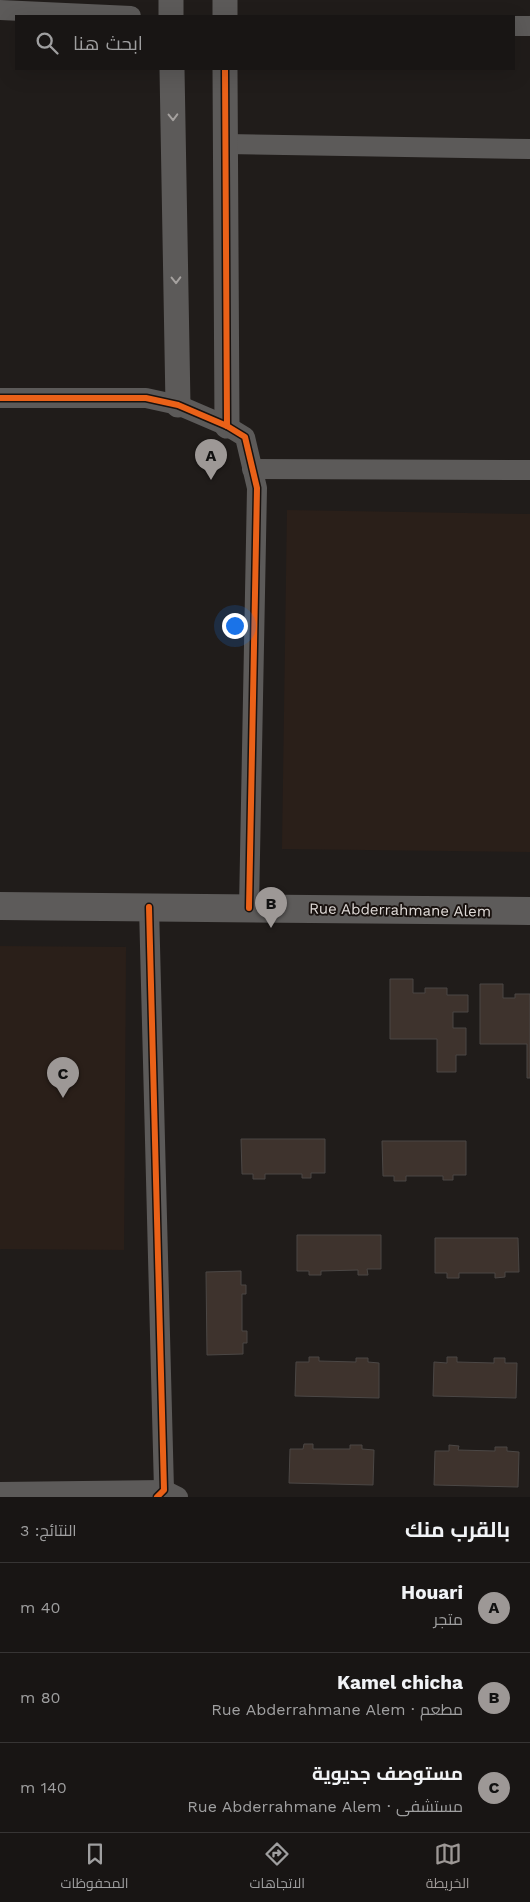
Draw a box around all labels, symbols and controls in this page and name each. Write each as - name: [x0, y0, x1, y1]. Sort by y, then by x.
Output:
- search box: [15, 15, 515, 70]
- icon: search: [33, 29, 61, 57]
- text: ابحث هنا: [73, 32, 143, 55]
- one-way arrow: [168, 114, 178, 122]
- one-way arrow: [171, 276, 181, 284]
- pin: A: [195, 439, 227, 480]
- your location: [222, 613, 248, 639]
- pin: B: [255, 887, 287, 928]
- street label: Rue Abderrahmane Alem: [309, 899, 491, 921]
- pin: C: [47, 1057, 79, 1098]
- text: بالقرب منك: [405, 1517, 510, 1542]
- text: النتائج: 3: [20, 1521, 77, 1540]
- text: Houari: [401, 1581, 463, 1604]
- text: 40 m: [20, 1598, 60, 1617]
- text: A: [489, 1598, 499, 1617]
- text: متجر: [434, 1610, 463, 1629]
- text: Kamel chicha: [337, 1671, 463, 1694]
- text: 80 m: [20, 1688, 61, 1707]
- text: B: [489, 1688, 499, 1707]
- text: مطعم · Rue Abderrahmane Alem: [211, 1700, 463, 1719]
- text: مستوصف جديوية: [312, 1762, 463, 1785]
- text: 140 m: [20, 1778, 67, 1797]
- text: C: [489, 1778, 499, 1797]
- text: مستشفى · Rue Abderrahmane Alem: [187, 1797, 463, 1816]
- tab: المحفوظات: [60, 1840, 129, 1896]
- tab: الاتجاهات: [250, 1840, 305, 1896]
- tab: الخريطة: [426, 1840, 470, 1896]

